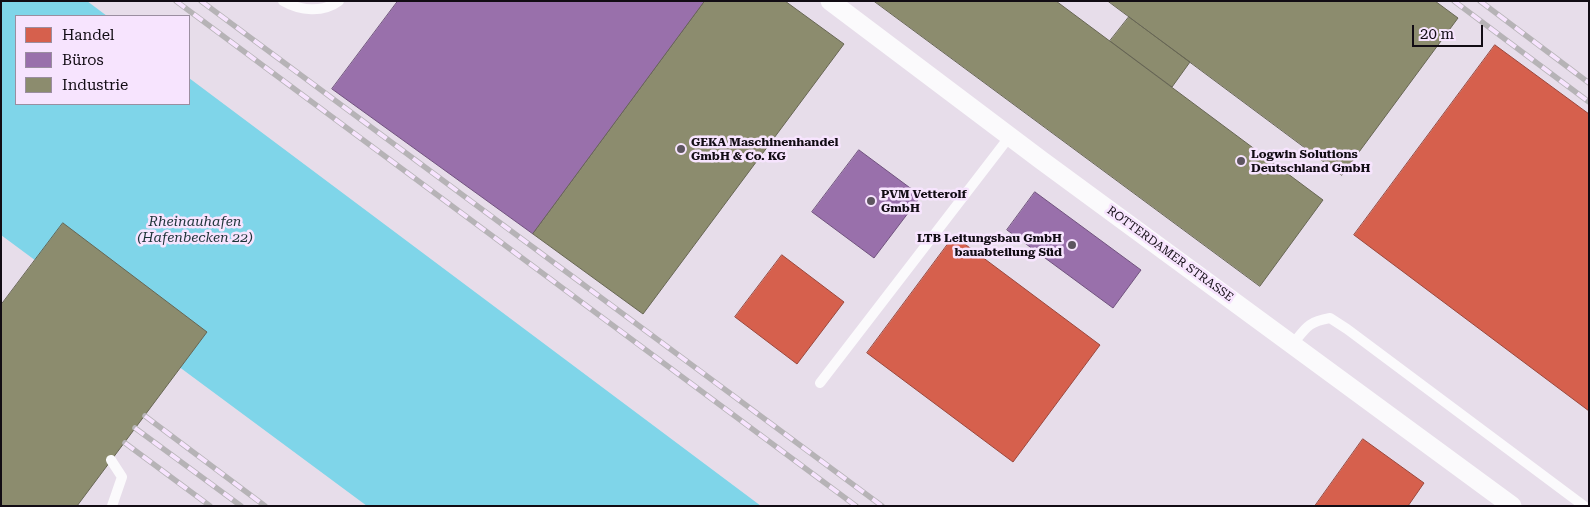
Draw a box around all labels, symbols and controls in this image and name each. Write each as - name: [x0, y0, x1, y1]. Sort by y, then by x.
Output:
- legend: [15, 15, 190, 105]
- scale bar: [1415, 15, 1486, 47]
- text: 20 m: [1420, 25, 1454, 43]
- text: Handel: [62, 26, 115, 44]
- text: Büros: [62, 51, 104, 69]
- text: Industrie: [62, 76, 128, 94]
- place label: GEKA Maschinenhandel GmbH & Co. KG: [691, 135, 838, 163]
- marker: GEKA Maschinenhandel GmbH & Co. KG: [675, 143, 687, 155]
- place label: Logwin Solutions Deutschland GmbH: [1251, 147, 1370, 175]
- marker: Logwin Solutions Deutschland GmbH: [1235, 155, 1247, 167]
- place label: PVM Vetterolf GmbH: [881, 187, 967, 215]
- marker: PVM Vetterolf GmbH: [865, 195, 877, 207]
- street label: ROTTERDAMER STRASSE: [1104, 203, 1236, 305]
- water label: Rheinauhafen (Hafenbecken 22): [137, 214, 253, 246]
- place label: LTB Leitungsbau GmbH bauabteilung Süd: [917, 231, 1062, 259]
- marker: LTB Leitungsbau GmbH bauabteilung Süd: [1066, 239, 1078, 251]

